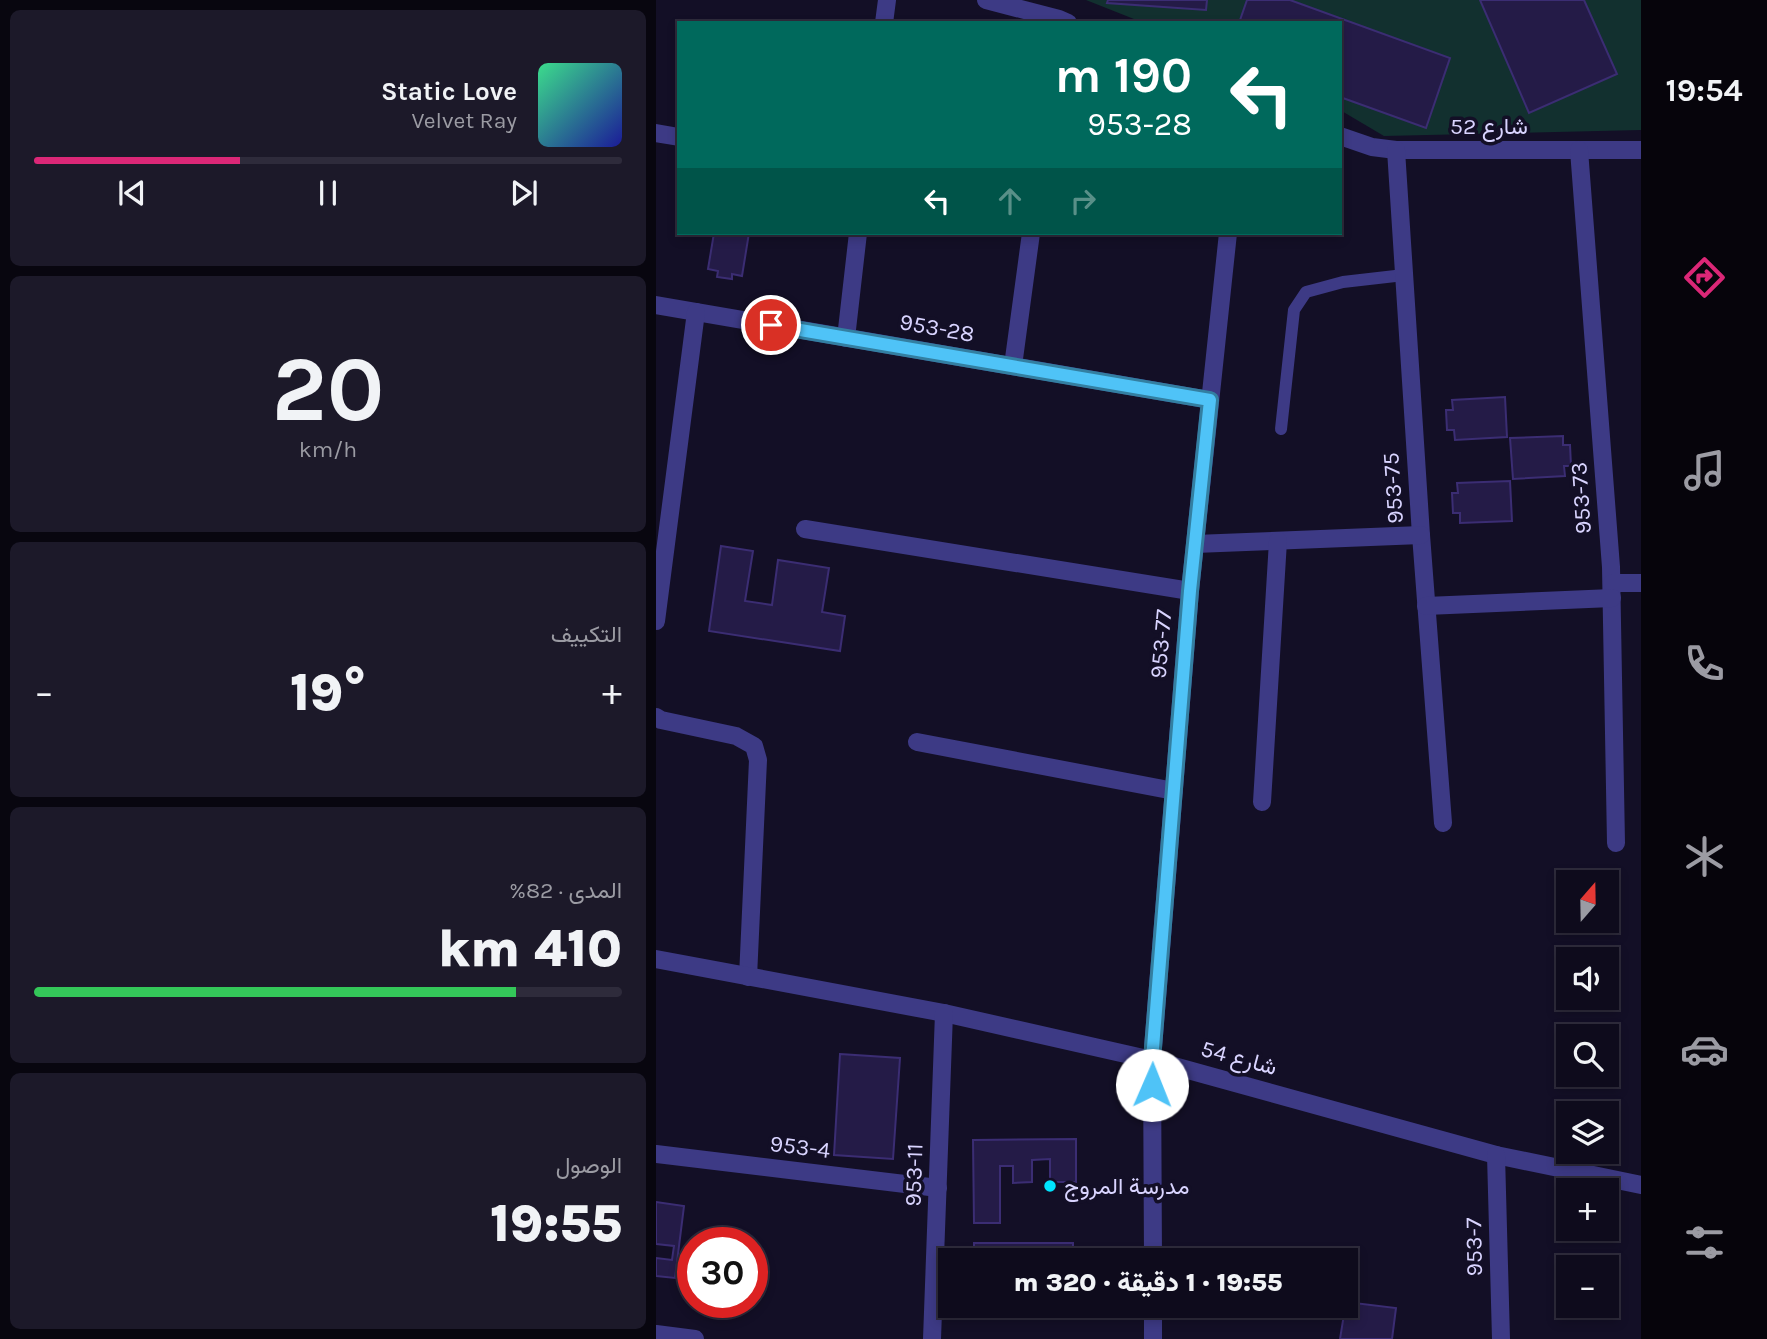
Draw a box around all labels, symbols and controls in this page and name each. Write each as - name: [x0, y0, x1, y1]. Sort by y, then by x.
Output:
- text: 190 m: [1055, 47, 1192, 104]
- icon: left: [1216, 49, 1307, 140]
- text: 19:54: [1665, 72, 1743, 109]
- text: Static Love: [381, 76, 517, 107]
- text: 953-28: [1087, 106, 1192, 143]
- text: Velvet Ray: [412, 107, 517, 134]
- street label: شارع 52: [1450, 113, 1528, 142]
- icon: previous: [113, 174, 151, 212]
- icon: pause: [309, 174, 347, 212]
- icon: next: [505, 174, 543, 212]
- icon: left: [918, 182, 956, 220]
- icon: ahead: [991, 182, 1029, 220]
- icon: right: [1064, 182, 1102, 220]
- icon: directions: [1680, 253, 1729, 302]
- pin: [741, 295, 801, 355]
- icon: arrive: [752, 306, 790, 344]
- street label: 953-28: [898, 308, 976, 348]
- text: 20: [272, 337, 384, 443]
- text: km/h: [299, 436, 357, 463]
- icon: music: [1680, 446, 1729, 495]
- street label: 953-75: [1377, 451, 1409, 525]
- street label: 953-73: [1565, 461, 1597, 535]
- street label: 953-77: [1145, 608, 1177, 680]
- text: التكييف: [551, 621, 622, 648]
- icon: phone: [1680, 639, 1729, 688]
- text: 19°: [290, 662, 366, 723]
- text: −: [34, 670, 54, 715]
- text: +: [602, 670, 622, 715]
- icon: climate: [1680, 832, 1729, 881]
- north arrow: [1556, 870, 1618, 933]
- map controls: [1556, 870, 1619, 1318]
- text: المدى · 82%: [509, 877, 622, 904]
- text: 410 km: [438, 918, 622, 979]
- button: sound: [1556, 947, 1619, 1010]
- button: search: [1556, 1024, 1619, 1087]
- icon: car: [1680, 1025, 1729, 1074]
- street label: شارع 54: [1198, 1035, 1280, 1083]
- position arrow: [1115, 1048, 1189, 1122]
- button: layers: [1556, 1101, 1619, 1164]
- street label: 953-4: [768, 1130, 832, 1164]
- street label: 953-11: [899, 1143, 929, 1207]
- text: الوصول: [556, 1152, 622, 1179]
- place label: مدرسة المروج: [1064, 1173, 1189, 1202]
- marker: مدرسة المروج: [1042, 1178, 1058, 1194]
- button: +: [1556, 1178, 1619, 1241]
- text: 19:55: [490, 1193, 622, 1254]
- street label: 953-7: [1460, 1217, 1488, 1277]
- icon: filters: [1680, 1218, 1729, 1267]
- speed limit sign: 30: [677, 1227, 768, 1318]
- button: −: [1556, 1255, 1619, 1318]
- text: 19:55 · 1 دقيقة · 320 m: [1014, 1267, 1282, 1298]

